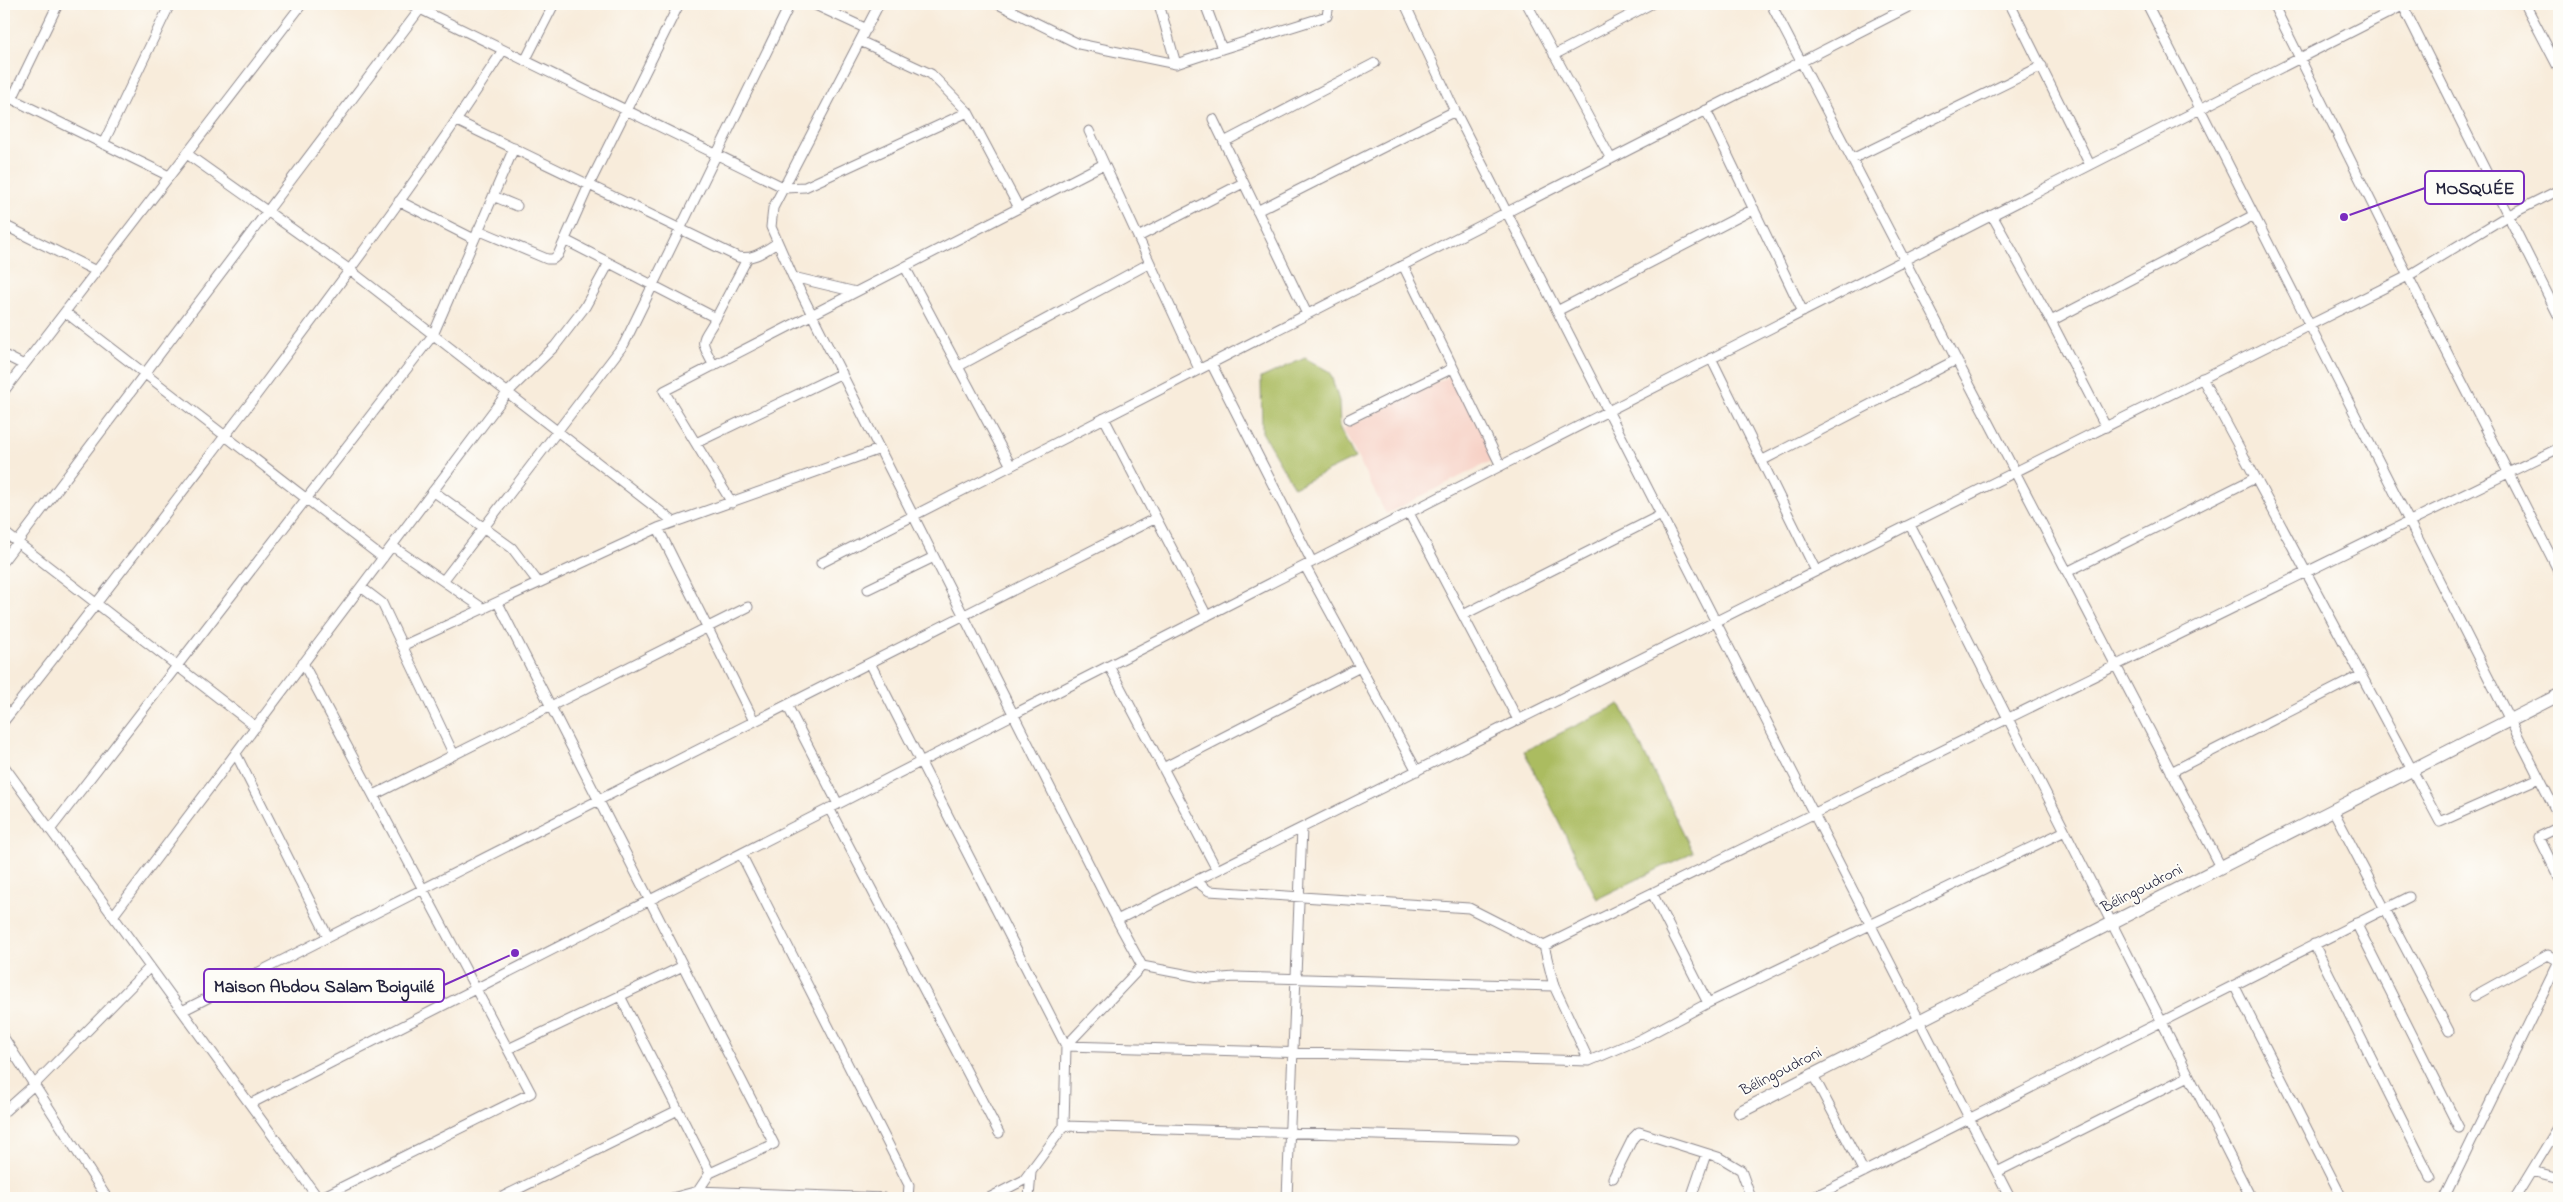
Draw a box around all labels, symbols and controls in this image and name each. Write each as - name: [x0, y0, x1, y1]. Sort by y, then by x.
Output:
- callout: MOSQUÉE: [2425, 171, 2524, 204]
- text: MOSQUÉE: [2435, 177, 2515, 203]
- street label: Bélingoudroni: [2096, 858, 2187, 920]
- callout: Maison Abdou Salam Boiguilé: [204, 969, 444, 1002]
- text: Maison Abdou Salam Boiguilé: [214, 975, 435, 1002]
- street label: Bélingoudroni: [1735, 1041, 1826, 1103]

